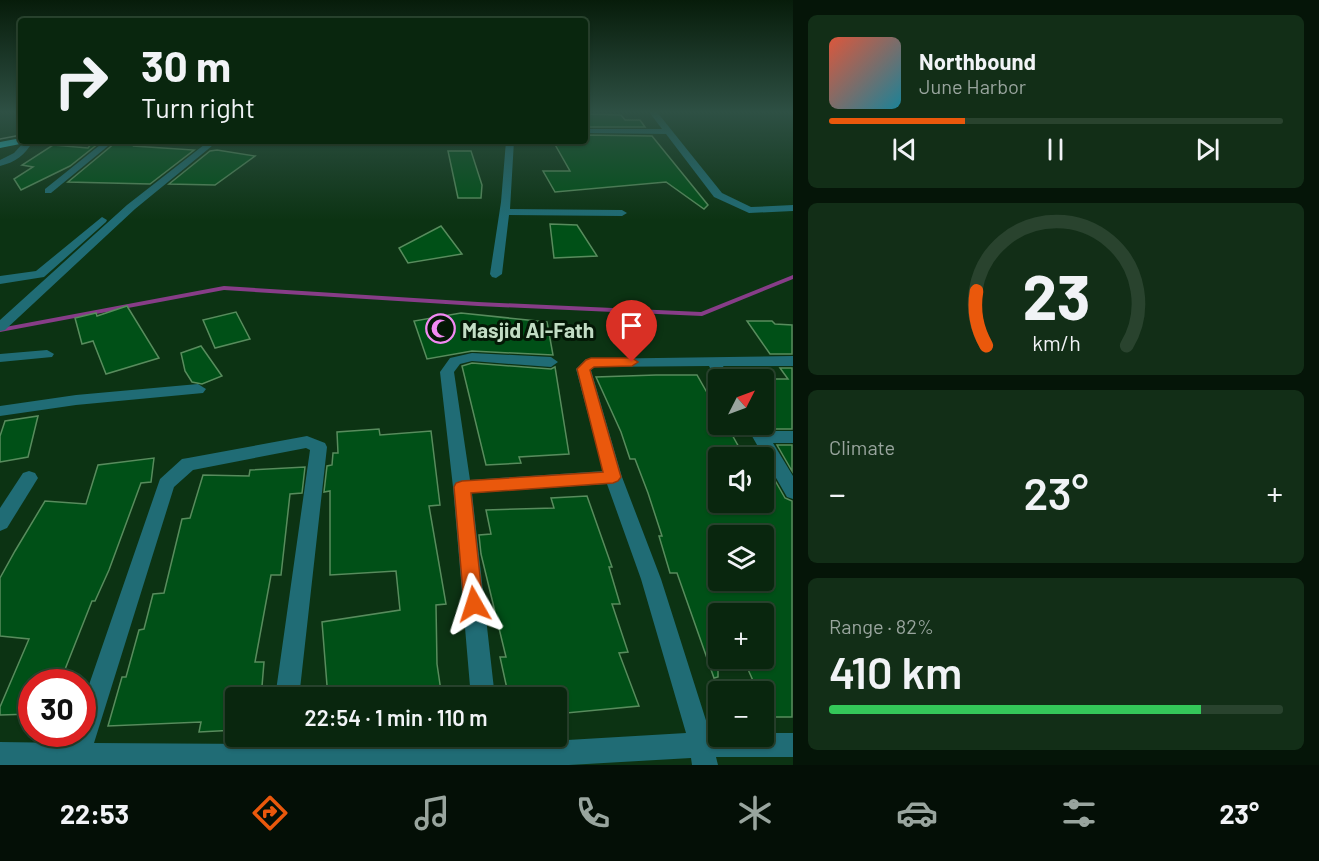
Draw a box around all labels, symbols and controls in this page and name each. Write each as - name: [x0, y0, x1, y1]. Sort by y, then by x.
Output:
- text: 30 m: [141, 40, 231, 90]
- icon: right: [42, 42, 120, 120]
- text: Northbound: [919, 48, 1036, 74]
- text: June Harbor: [919, 74, 1026, 98]
- text: Turn right: [141, 91, 255, 123]
- icon: previous: [888, 133, 921, 166]
- icon: pause: [1039, 133, 1072, 166]
- icon: next: [1191, 133, 1224, 166]
- text: 23: [1022, 258, 1090, 332]
- pin: [606, 300, 657, 362]
- icon: arrive: [615, 309, 648, 342]
- mosque icon: Masjid Al-Fath: [425, 313, 457, 345]
- place label: Masjid Al-Fath: [462, 317, 594, 342]
- text: km/h: [1032, 330, 1080, 355]
- north arrow: [708, 369, 774, 435]
- map controls: [708, 369, 774, 747]
- text: Climate: [829, 435, 895, 459]
- button: sound: [708, 447, 774, 513]
- text: 23°: [1023, 465, 1089, 519]
- text: −: [829, 473, 846, 513]
- text: +: [1267, 473, 1283, 513]
- button: layers: [708, 525, 774, 591]
- position arrow: [442, 572, 506, 636]
- button: +: [708, 603, 774, 669]
- text: Range · 82%: [829, 614, 934, 638]
- text: 410 km: [829, 644, 962, 698]
- speed limit sign: 30: [18, 669, 96, 747]
- button: −: [708, 681, 774, 747]
- text: 22:54 · 1 min · 110 m: [305, 704, 487, 730]
- icon: directions: [249, 792, 291, 834]
- icon: music: [411, 792, 453, 834]
- icon: phone: [572, 792, 614, 834]
- icon: climate: [734, 792, 776, 834]
- icon: car: [896, 792, 938, 834]
- icon: filters: [1058, 792, 1100, 834]
- text: 22:53: [60, 797, 129, 829]
- text: 23°: [1220, 797, 1259, 829]

